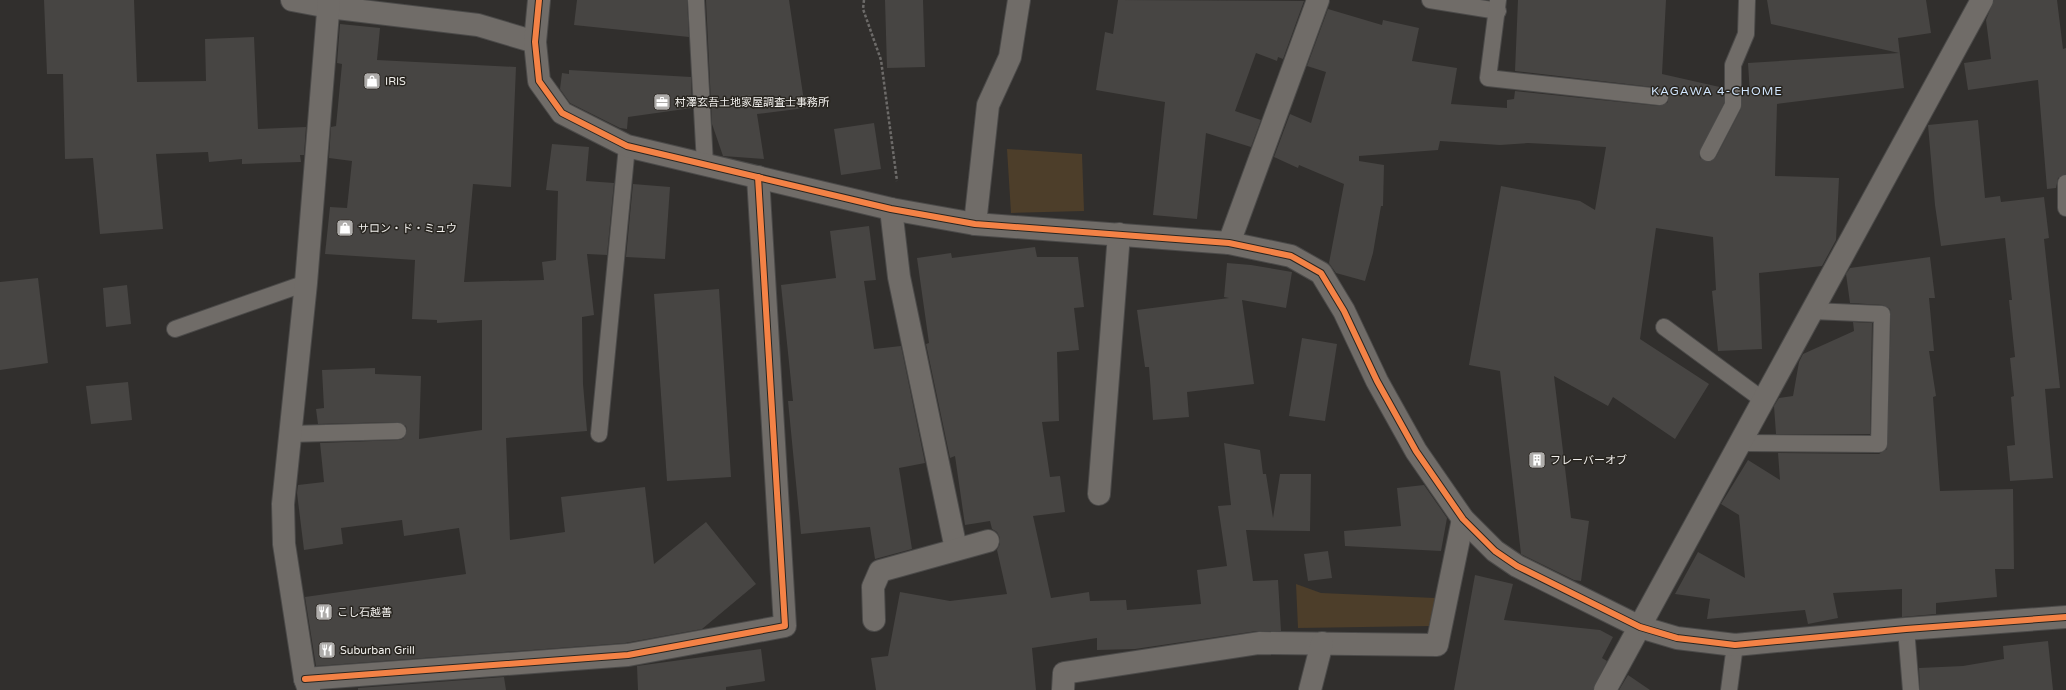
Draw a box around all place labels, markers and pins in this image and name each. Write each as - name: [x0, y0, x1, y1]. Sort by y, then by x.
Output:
- shop icon: IRIS: [362, 71, 382, 91]
- place label: IRIS: [385, 75, 406, 88]
- office icon: 村澤玄吾土地家屋調査士事務所: [652, 92, 672, 112]
- place label: 村澤玄吾土地家屋調査士事務所: [675, 96, 830, 109]
- shop icon: サロン・ド・ミュウ: [335, 218, 355, 238]
- place label: サロン・ド・ミュウ: [358, 222, 457, 235]
- building icon: フレーバーオブ: [1527, 450, 1547, 470]
- place label: フレーバーオブ: [1550, 454, 1627, 467]
- restaurant icon: こし石越善: [314, 602, 334, 622]
- place label: こし石越善: [337, 606, 392, 619]
- restaurant icon: Suburban Grill: [317, 640, 337, 660]
- place label: Suburban Grill: [340, 644, 415, 657]

